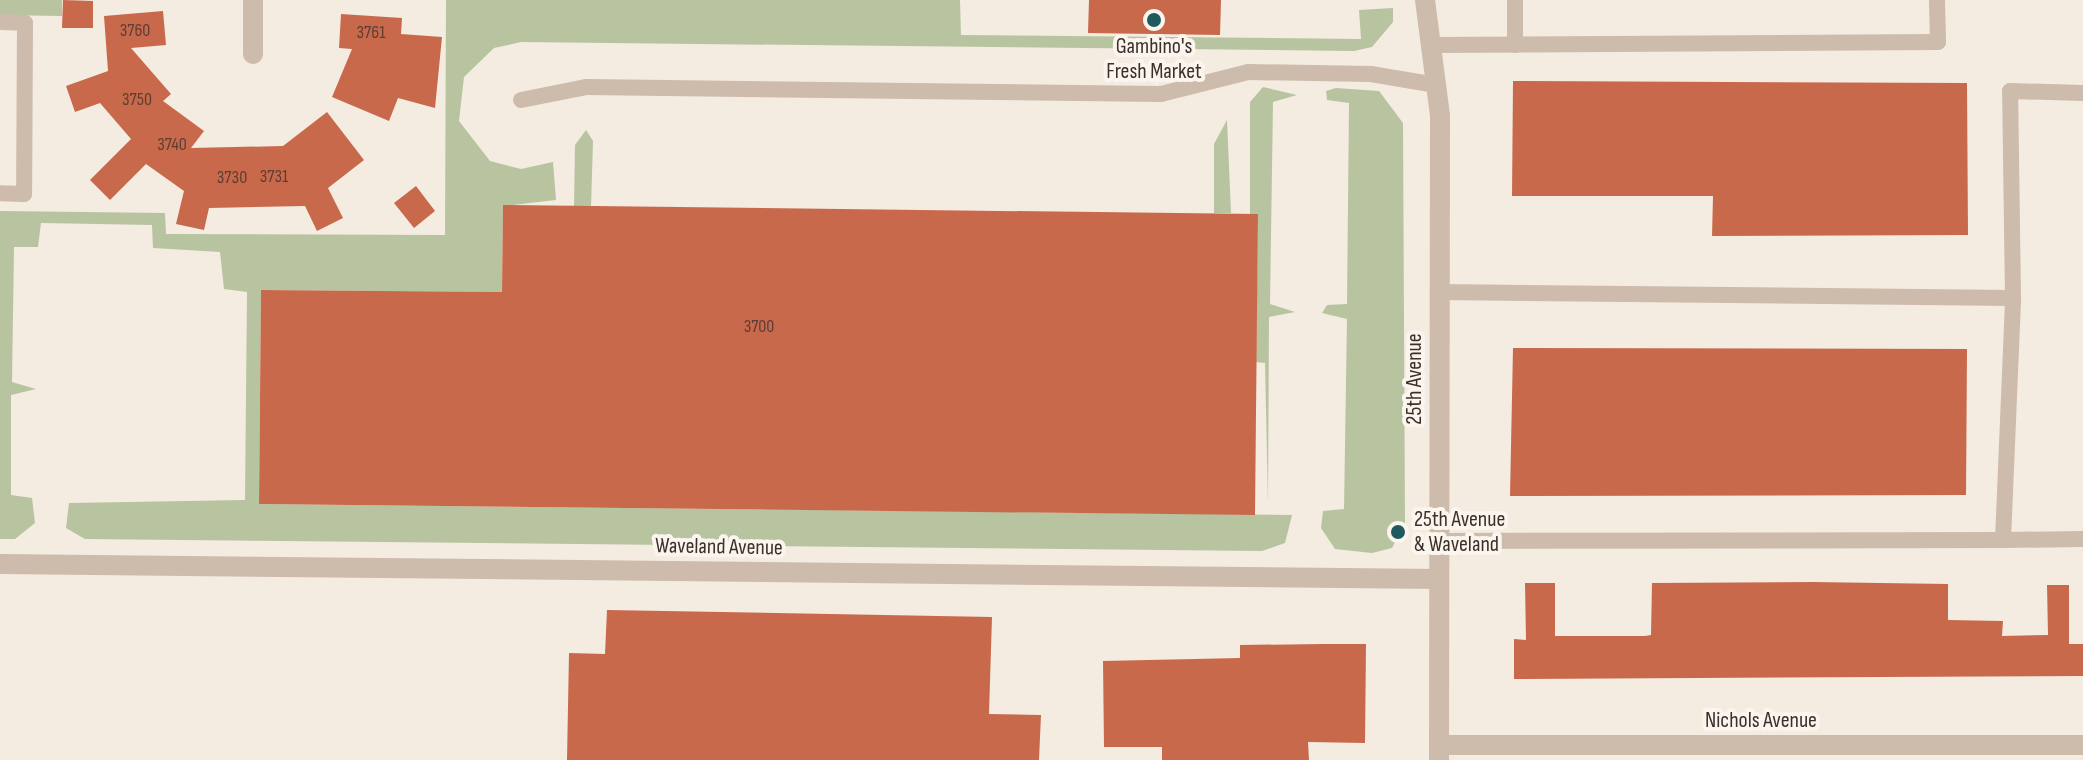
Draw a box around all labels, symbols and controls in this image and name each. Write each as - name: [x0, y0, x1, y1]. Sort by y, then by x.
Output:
- marker: Gambino's Fresh Market: [1145, 11, 1163, 29]
- house number: 3760: [120, 20, 150, 42]
- house number: 3761: [357, 22, 385, 44]
- place label: Gambino's Fresh Market: [1106, 33, 1202, 84]
- house number: 3750: [122, 89, 152, 111]
- house number: 3740: [157, 134, 187, 156]
- house number: 3731: [260, 166, 288, 188]
- house number: 3730: [217, 167, 247, 189]
- house number: 3700: [744, 316, 774, 338]
- street label: 25th Avenue: [1402, 333, 1428, 425]
- place label: 25th Avenue & Waveland: [1414, 506, 1505, 558]
- marker: 25th Avenue & Waveland: [1389, 523, 1407, 541]
- street label: Waveland Avenue: [655, 533, 783, 561]
- street label: Nichols Avenue: [1705, 708, 1817, 734]

